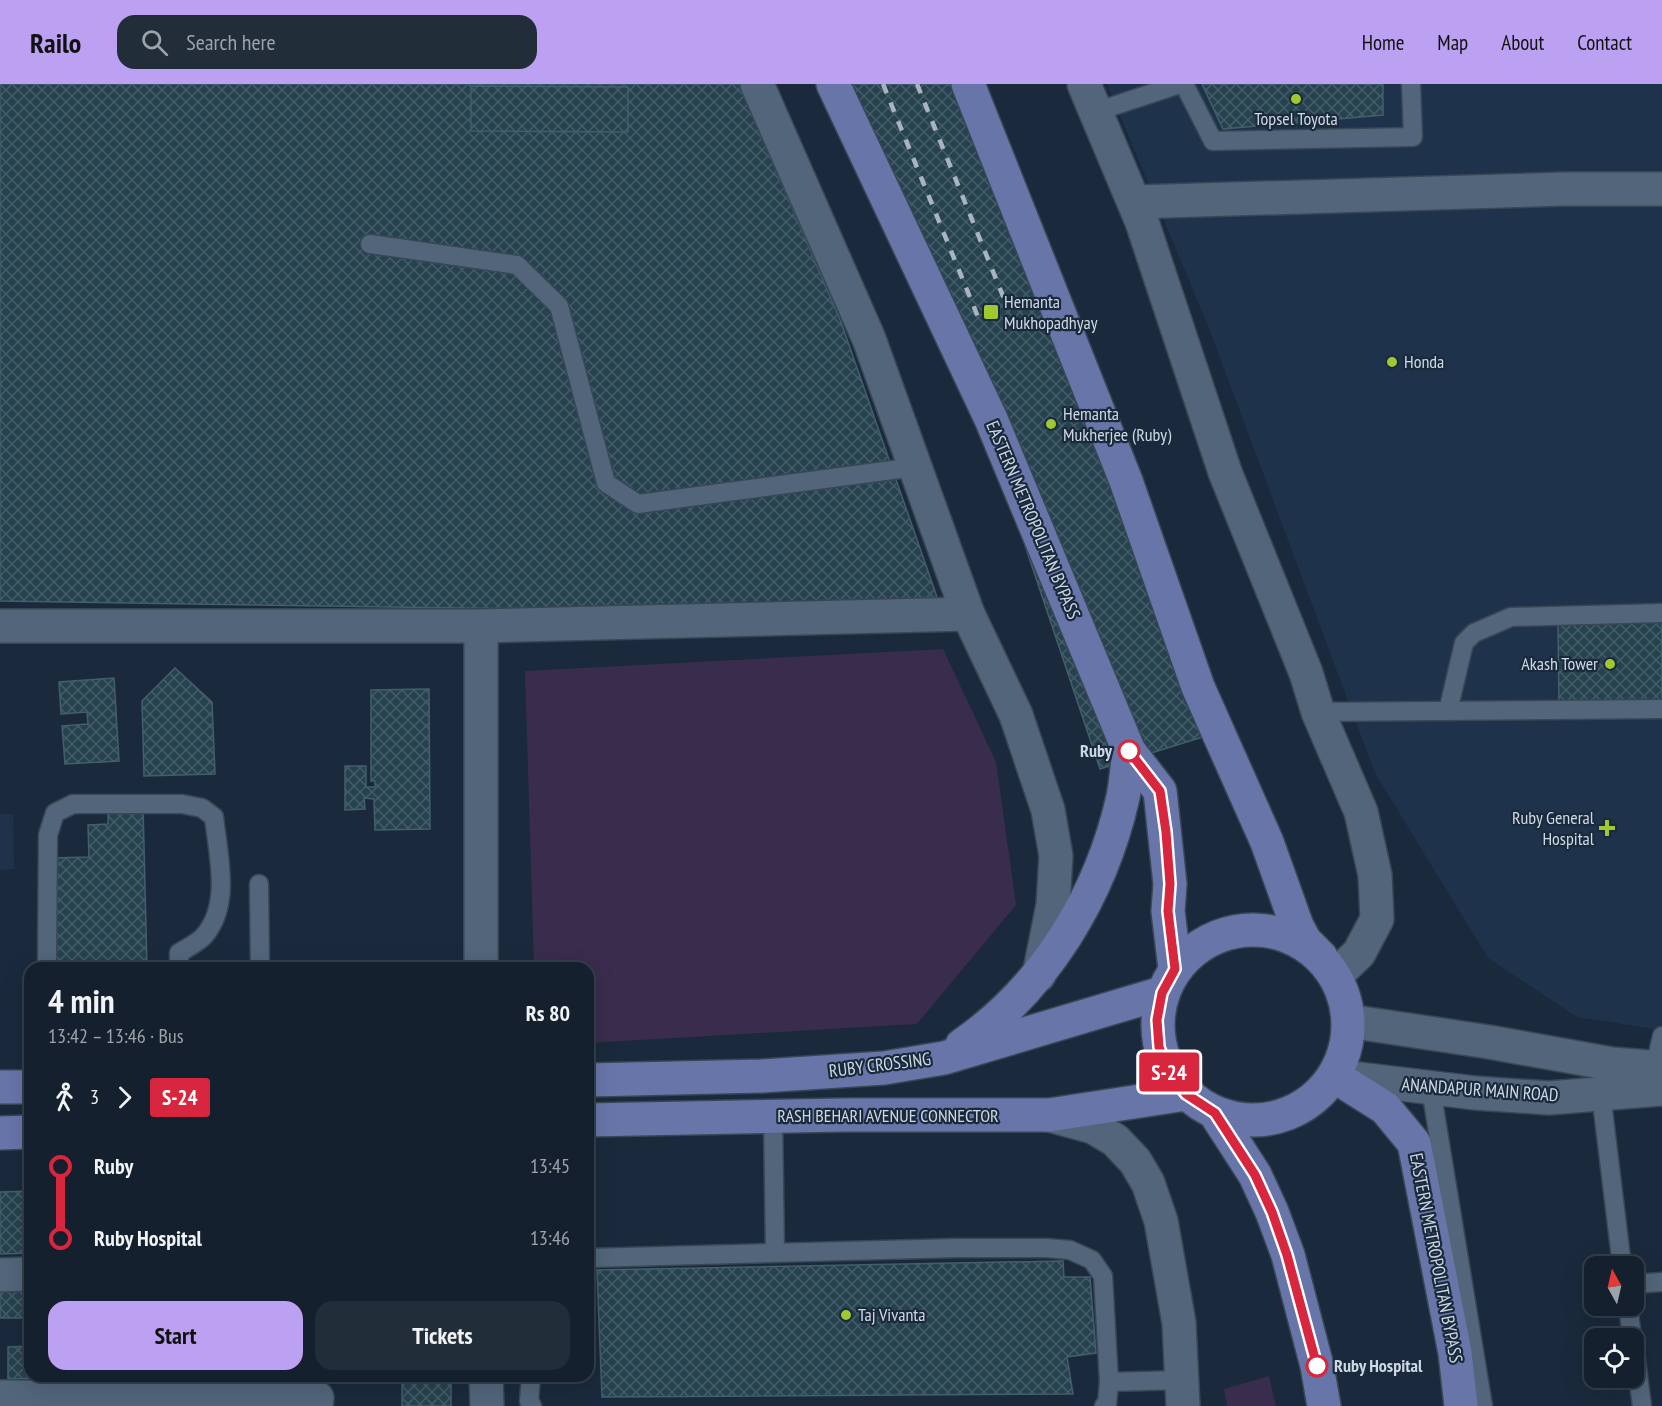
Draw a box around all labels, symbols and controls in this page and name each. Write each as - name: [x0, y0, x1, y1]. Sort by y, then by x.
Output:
- search box: [117, 15, 537, 69]
- text: Railo: [30, 24, 81, 61]
- icon: search: [138, 26, 171, 59]
- text: Search here: [186, 28, 276, 56]
- text: Home: [1362, 29, 1404, 56]
- text: Map: [1437, 29, 1468, 56]
- text: About: [1501, 29, 1544, 56]
- text: Contact: [1577, 29, 1632, 56]
- marker: Topsel Toyota: [1289, 92, 1303, 106]
- place label: Topsel Toyota: [1254, 107, 1338, 130]
- place label: Hemanta Mukhopadhyay: [1004, 290, 1098, 334]
- marker: Hemanta Mukhopadhyay: [982, 303, 1000, 321]
- place label: Honda: [1404, 350, 1444, 373]
- marker: Honda: [1385, 355, 1399, 369]
- place label: Hemanta Mukherjee (Ruby): [1063, 402, 1172, 446]
- street label: EASTERN METROPOLITAN BYPASS: [981, 417, 1086, 623]
- marker: Hemanta Mukherjee (Ruby): [1044, 417, 1058, 431]
- place label: Akash Tower: [1521, 652, 1598, 675]
- marker: Akash Tower: [1603, 657, 1617, 671]
- place label: Ruby: [1080, 739, 1113, 762]
- marker: Ruby: [1118, 740, 1140, 762]
- place label: Ruby General Hospital: [1512, 806, 1595, 850]
- marker: Ruby General Hospital: [1598, 819, 1616, 837]
- text: 4 min: [48, 979, 115, 1022]
- text: Rs 80: [526, 999, 570, 1027]
- text: 13:42 – 13:46 · Bus: [48, 1023, 183, 1049]
- street label: RUBY CROSSING: [828, 1047, 932, 1082]
- line badge: S-24: [1127, 1052, 1211, 1092]
- text: S-24: [1151, 1059, 1187, 1086]
- street label: ANANDAPUR MAIN ROAD: [1401, 1073, 1559, 1106]
- icon: walk: [48, 1081, 81, 1114]
- icon: forward: [108, 1081, 141, 1114]
- text: 3: [90, 1084, 99, 1110]
- text: S-24: [162, 1084, 198, 1111]
- street label: RASH BEHARI AVENUE CONNECTOR: [777, 1104, 999, 1127]
- street label: EASTERN METROPOLITAN BYPASS: [1405, 1151, 1468, 1365]
- text: Ruby: [94, 1152, 133, 1180]
- text: 13:45: [530, 1153, 570, 1179]
- text: Ruby Hospital: [94, 1224, 202, 1252]
- text: 13:46: [530, 1225, 570, 1251]
- north arrow: [1584, 1256, 1644, 1316]
- map controls: [1584, 1256, 1644, 1388]
- button: Start: [48, 1301, 303, 1370]
- button: Tickets: [315, 1301, 570, 1370]
- place label: Taj Vivanta: [858, 1303, 925, 1326]
- marker: Taj Vivanta: [839, 1308, 853, 1322]
- button: locate: [1584, 1328, 1644, 1388]
- place label: Ruby Hospital: [1334, 1354, 1423, 1377]
- marker: Ruby Hospital: [1306, 1355, 1328, 1377]

